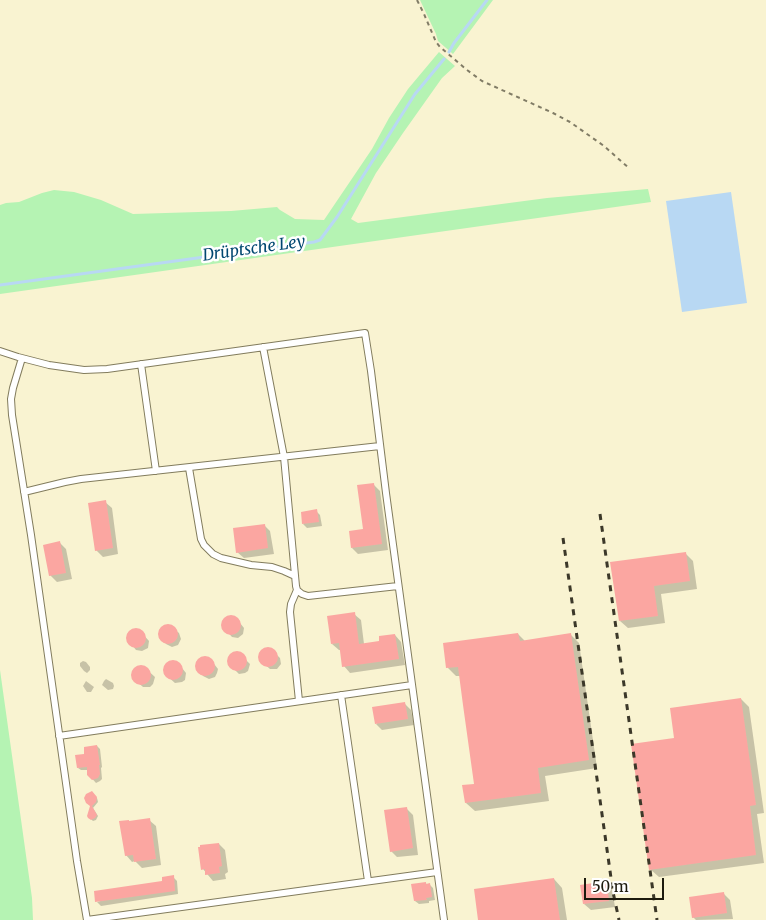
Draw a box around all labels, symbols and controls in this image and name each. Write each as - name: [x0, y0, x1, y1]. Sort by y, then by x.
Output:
- water label: Drüptsche Ley: [201, 232, 307, 266]
- scale bar: [586, 868, 666, 900]
- text: 50 m: [592, 877, 629, 896]

